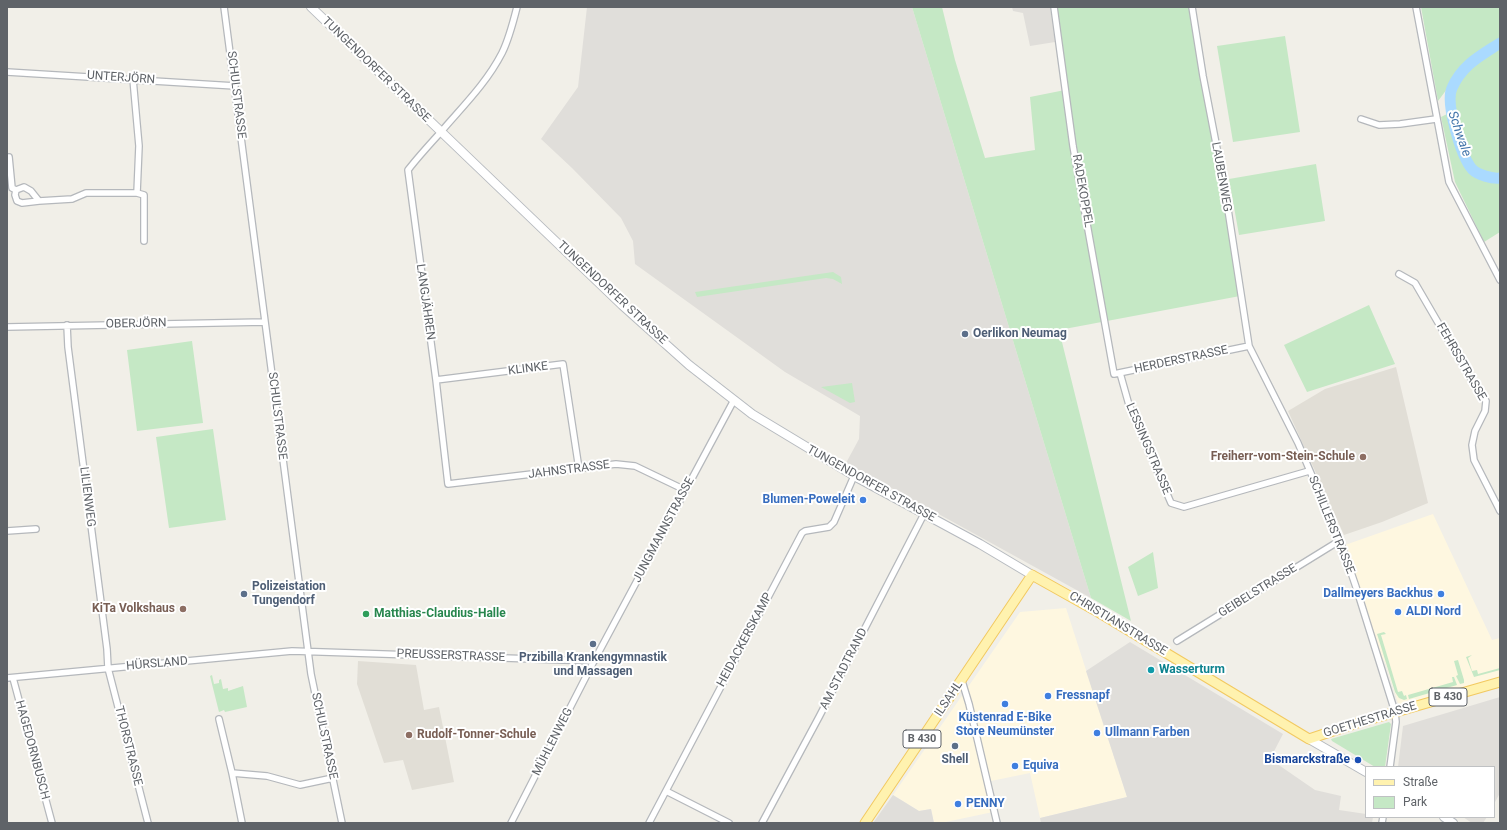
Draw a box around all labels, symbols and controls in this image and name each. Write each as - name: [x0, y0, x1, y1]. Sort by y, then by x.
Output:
- street label: TUNGENDORFER STRASSE: [319, 14, 433, 126]
- street label: SCHULSTRASSE: [223, 50, 249, 140]
- street label: UNTERJÖRN: [86, 68, 156, 88]
- water label: Schwale: [1444, 109, 1474, 159]
- street label: LAUBENWEG: [1208, 141, 1234, 213]
- street label: RADEKOPPEL: [1068, 153, 1096, 229]
- street label: TUNGENDORFER STRASSE: [554, 238, 670, 348]
- street label: LANGJÄHREN: [413, 263, 437, 341]
- street label: OBERJÖRN: [105, 316, 167, 332]
- street label: FEHRSSTRASSE: [1433, 321, 1489, 403]
- place label: Oerlikon Neumag: [973, 327, 1067, 341]
- marker: Oerlikon Neumag: [960, 329, 970, 339]
- street label: HERDERSTRASSE: [1133, 343, 1229, 377]
- street label: KLINKE: [507, 359, 549, 379]
- street label: SCHULSTRASSE: [264, 371, 290, 461]
- street label: LESSINGSTRASSE: [1122, 401, 1174, 497]
- street label: TUNGENDORFER STRASSE: [804, 443, 938, 525]
- place label: Freiherr-vom-Stein-Schule: [1211, 450, 1355, 464]
- marker: Freiherr-vom-Stein-Schule: [1358, 452, 1368, 462]
- street label: JAHNSTRASSE: [527, 458, 611, 482]
- street label: LILIENWEG: [76, 466, 98, 528]
- street label: SCHILLERSTRASSE: [1305, 474, 1357, 576]
- street label: JUNGMANNSTRASSE: [630, 475, 698, 585]
- place label: Blumen-Poweleit: [762, 493, 855, 507]
- marker: Blumen-Poweleit: [858, 495, 868, 505]
- street label: GEIBELSTRASSE: [1216, 561, 1300, 621]
- place label: Polizeistation Tungendorf: [252, 580, 326, 608]
- place label: Dallmeyers Backhus: [1323, 587, 1433, 601]
- marker: Polizeistation Tungendorf: [239, 589, 249, 599]
- street label: CHRISTIANSTRASSE: [1066, 589, 1170, 659]
- marker: Dallmeyers Backhus: [1436, 589, 1446, 599]
- street label: HEIDACKERSKAMP: [714, 591, 776, 689]
- place label: KiTa Volkshaus: [92, 602, 175, 616]
- marker: KiTa Volkshaus: [178, 604, 188, 614]
- place label: ALDI Nord: [1406, 605, 1461, 619]
- place label: Matthias-Claudius-Halle: [374, 607, 506, 621]
- marker: ALDI Nord: [1393, 607, 1403, 617]
- marker: Matthias-Claudius-Halle: [361, 609, 371, 619]
- street label: AM STADTRAND: [817, 626, 871, 712]
- marker: Przibilla Krankengymnastik und Massagen: [588, 639, 598, 649]
- street label: PREUSSERSTRASSE: [396, 647, 506, 665]
- place label: Przibilla Krankengymnastik und Massagen: [519, 651, 667, 679]
- street label: HÜRSLAND: [126, 654, 188, 674]
- place label: Wasserturm: [1159, 663, 1225, 677]
- marker: Wasserturm: [1146, 665, 1156, 675]
- street label: ILSAHL: [932, 679, 966, 719]
- road number: B 430: [1429, 688, 1467, 706]
- place label: Fressnapf: [1056, 689, 1110, 703]
- street label: SCHULSTRASSE: [308, 691, 340, 781]
- marker: Fressnapf: [1043, 691, 1053, 701]
- street label: HAGEDORNBUSCH: [12, 699, 52, 801]
- marker: Küstenrad E-Bike Store Neumünster: [1000, 699, 1010, 709]
- street label: GOETHESTRASSE: [1322, 699, 1418, 741]
- street label: THORSTRASSE: [111, 705, 145, 787]
- street label: MÜHLENWEG: [530, 706, 576, 778]
- place label: Küstenrad E-Bike Store Neumünster: [956, 711, 1054, 739]
- place label: Ullmann Farben: [1105, 726, 1190, 740]
- place label: Rudolf-Tonner-Schule: [417, 728, 536, 742]
- marker: Ullmann Farben: [1092, 728, 1102, 738]
- marker: Rudolf-Tonner-Schule: [404, 730, 414, 740]
- road number: B 430: [903, 730, 941, 748]
- marker: Shell: [950, 741, 960, 751]
- place label: Shell: [942, 753, 968, 767]
- place label: Bismarckstraße: [1264, 753, 1350, 767]
- marker: Bismarckstraße: [1353, 755, 1363, 765]
- place label: Equiva: [1023, 759, 1059, 773]
- marker: Equiva: [1010, 761, 1020, 771]
- legend: [1365, 766, 1495, 818]
- text: Straße: [1403, 775, 1438, 789]
- text: Park: [1403, 795, 1427, 809]
- place label: PENNY: [966, 797, 1005, 811]
- marker: PENNY: [953, 799, 963, 809]

